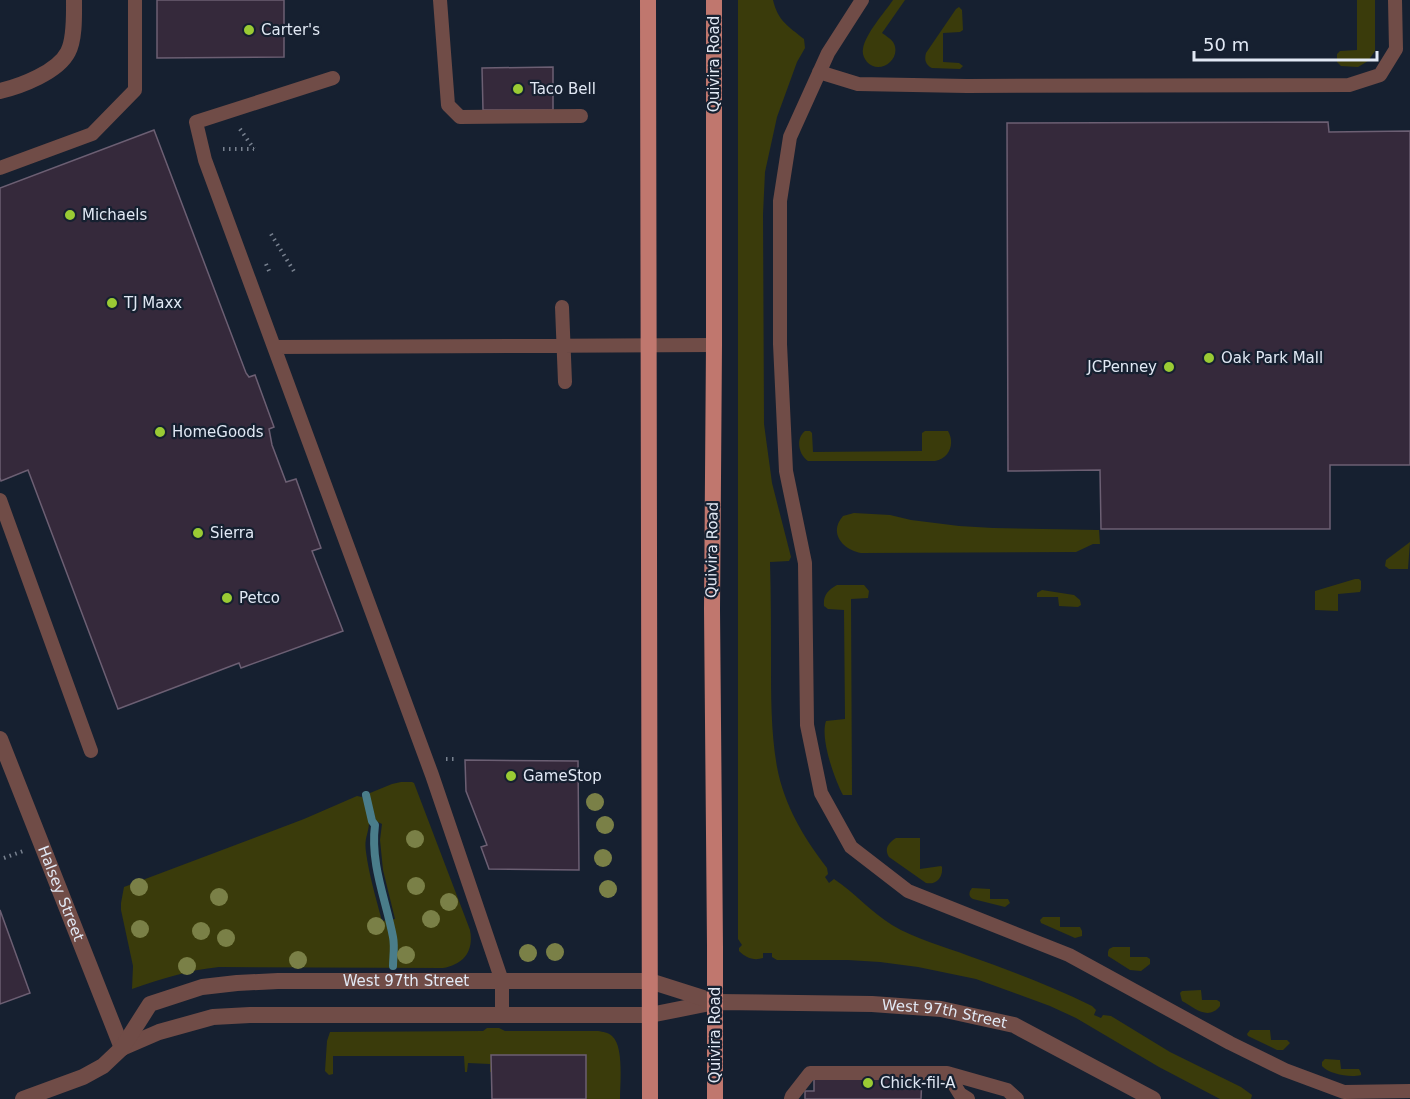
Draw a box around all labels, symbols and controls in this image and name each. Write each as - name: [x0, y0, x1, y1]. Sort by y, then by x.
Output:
- street label: Quivira Road: [705, 16, 723, 112]
- place label: Carter's: [261, 21, 320, 39]
- marker: Carter's: [242, 23, 256, 37]
- scale bar: [1194, 24, 1377, 62]
- text: 50 m: [1203, 34, 1249, 55]
- place label: Taco Bell: [529, 80, 596, 98]
- marker: Taco Bell: [511, 82, 525, 96]
- place label: Michaels: [82, 206, 147, 224]
- marker: Michaels: [63, 208, 77, 222]
- place label: TJ Maxx: [123, 294, 182, 312]
- marker: TJ Maxx: [105, 296, 119, 310]
- place label: Oak Park Mall: [1221, 349, 1323, 367]
- marker: Oak Park Mall: [1202, 351, 1216, 365]
- place label: JCPenney: [1086, 358, 1157, 376]
- marker: JCPenney: [1162, 360, 1176, 374]
- place label: HomeGoods: [172, 423, 264, 441]
- marker: HomeGoods: [153, 425, 167, 439]
- street label: Quivira Road: [702, 502, 722, 598]
- place label: Sierra: [210, 524, 254, 542]
- marker: Sierra: [191, 526, 205, 540]
- place label: Petco: [239, 589, 280, 607]
- marker: Petco: [220, 591, 234, 605]
- place label: GameStop: [523, 767, 602, 785]
- marker: GameStop: [504, 769, 518, 783]
- street label: Halsey Street: [34, 843, 88, 944]
- street label: West 97th Street: [343, 972, 469, 990]
- street label: Quivira Road: [706, 987, 724, 1083]
- street label: West 97th Street: [881, 996, 1009, 1032]
- place label: Chick-fil-A: [880, 1074, 956, 1092]
- marker: Chick-fil-A: [861, 1076, 875, 1090]

